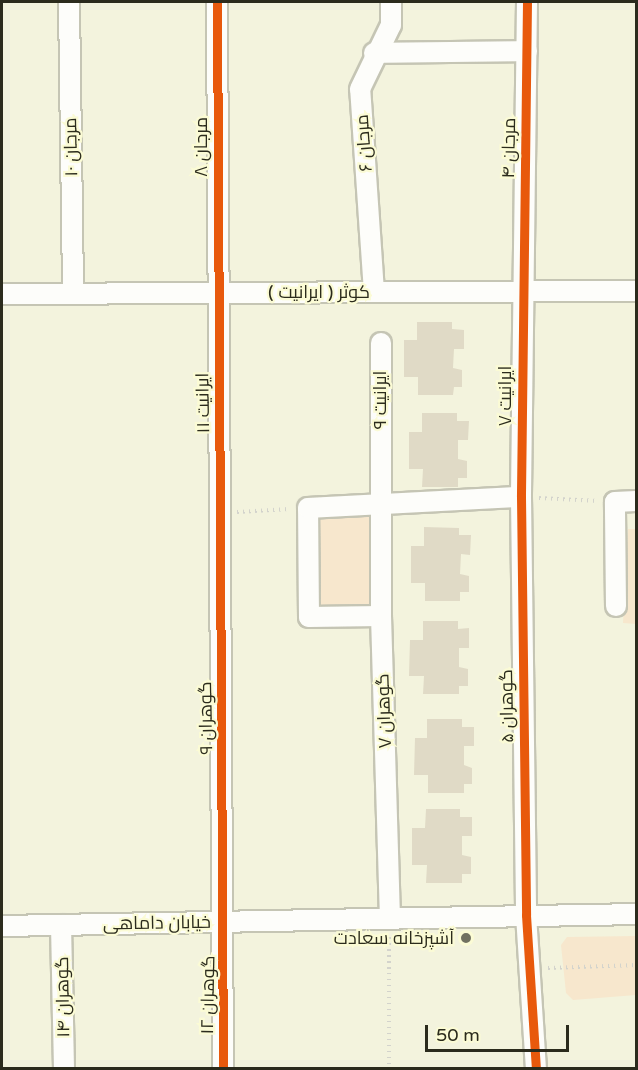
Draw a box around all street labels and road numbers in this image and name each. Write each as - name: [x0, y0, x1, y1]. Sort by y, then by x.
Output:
- street label: مرجان ۶: [351, 114, 377, 172]
- street label: مرجان ۱۰: [60, 117, 82, 177]
- street label: مرجان ۸: [190, 117, 212, 177]
- street label: مرجان ۴: [498, 117, 520, 179]
- street label: کوثر ( ایرانیت ): [268, 281, 370, 303]
- street label: ایرانیت ۷: [494, 366, 516, 426]
- street label: ایرانیت ۹: [369, 371, 391, 429]
- street label: ایرانیت ۱۱: [192, 373, 214, 433]
- street label: گوهران ۵: [496, 669, 518, 743]
- street label: گوهران ۷: [372, 673, 396, 749]
- street label: گوهران ۹: [195, 681, 217, 755]
- street label: خیابان داماهی: [103, 911, 211, 935]
- street label: گوهران ۱۲: [197, 955, 219, 1035]
- street label: گوهران ۱۴: [51, 956, 75, 1038]

